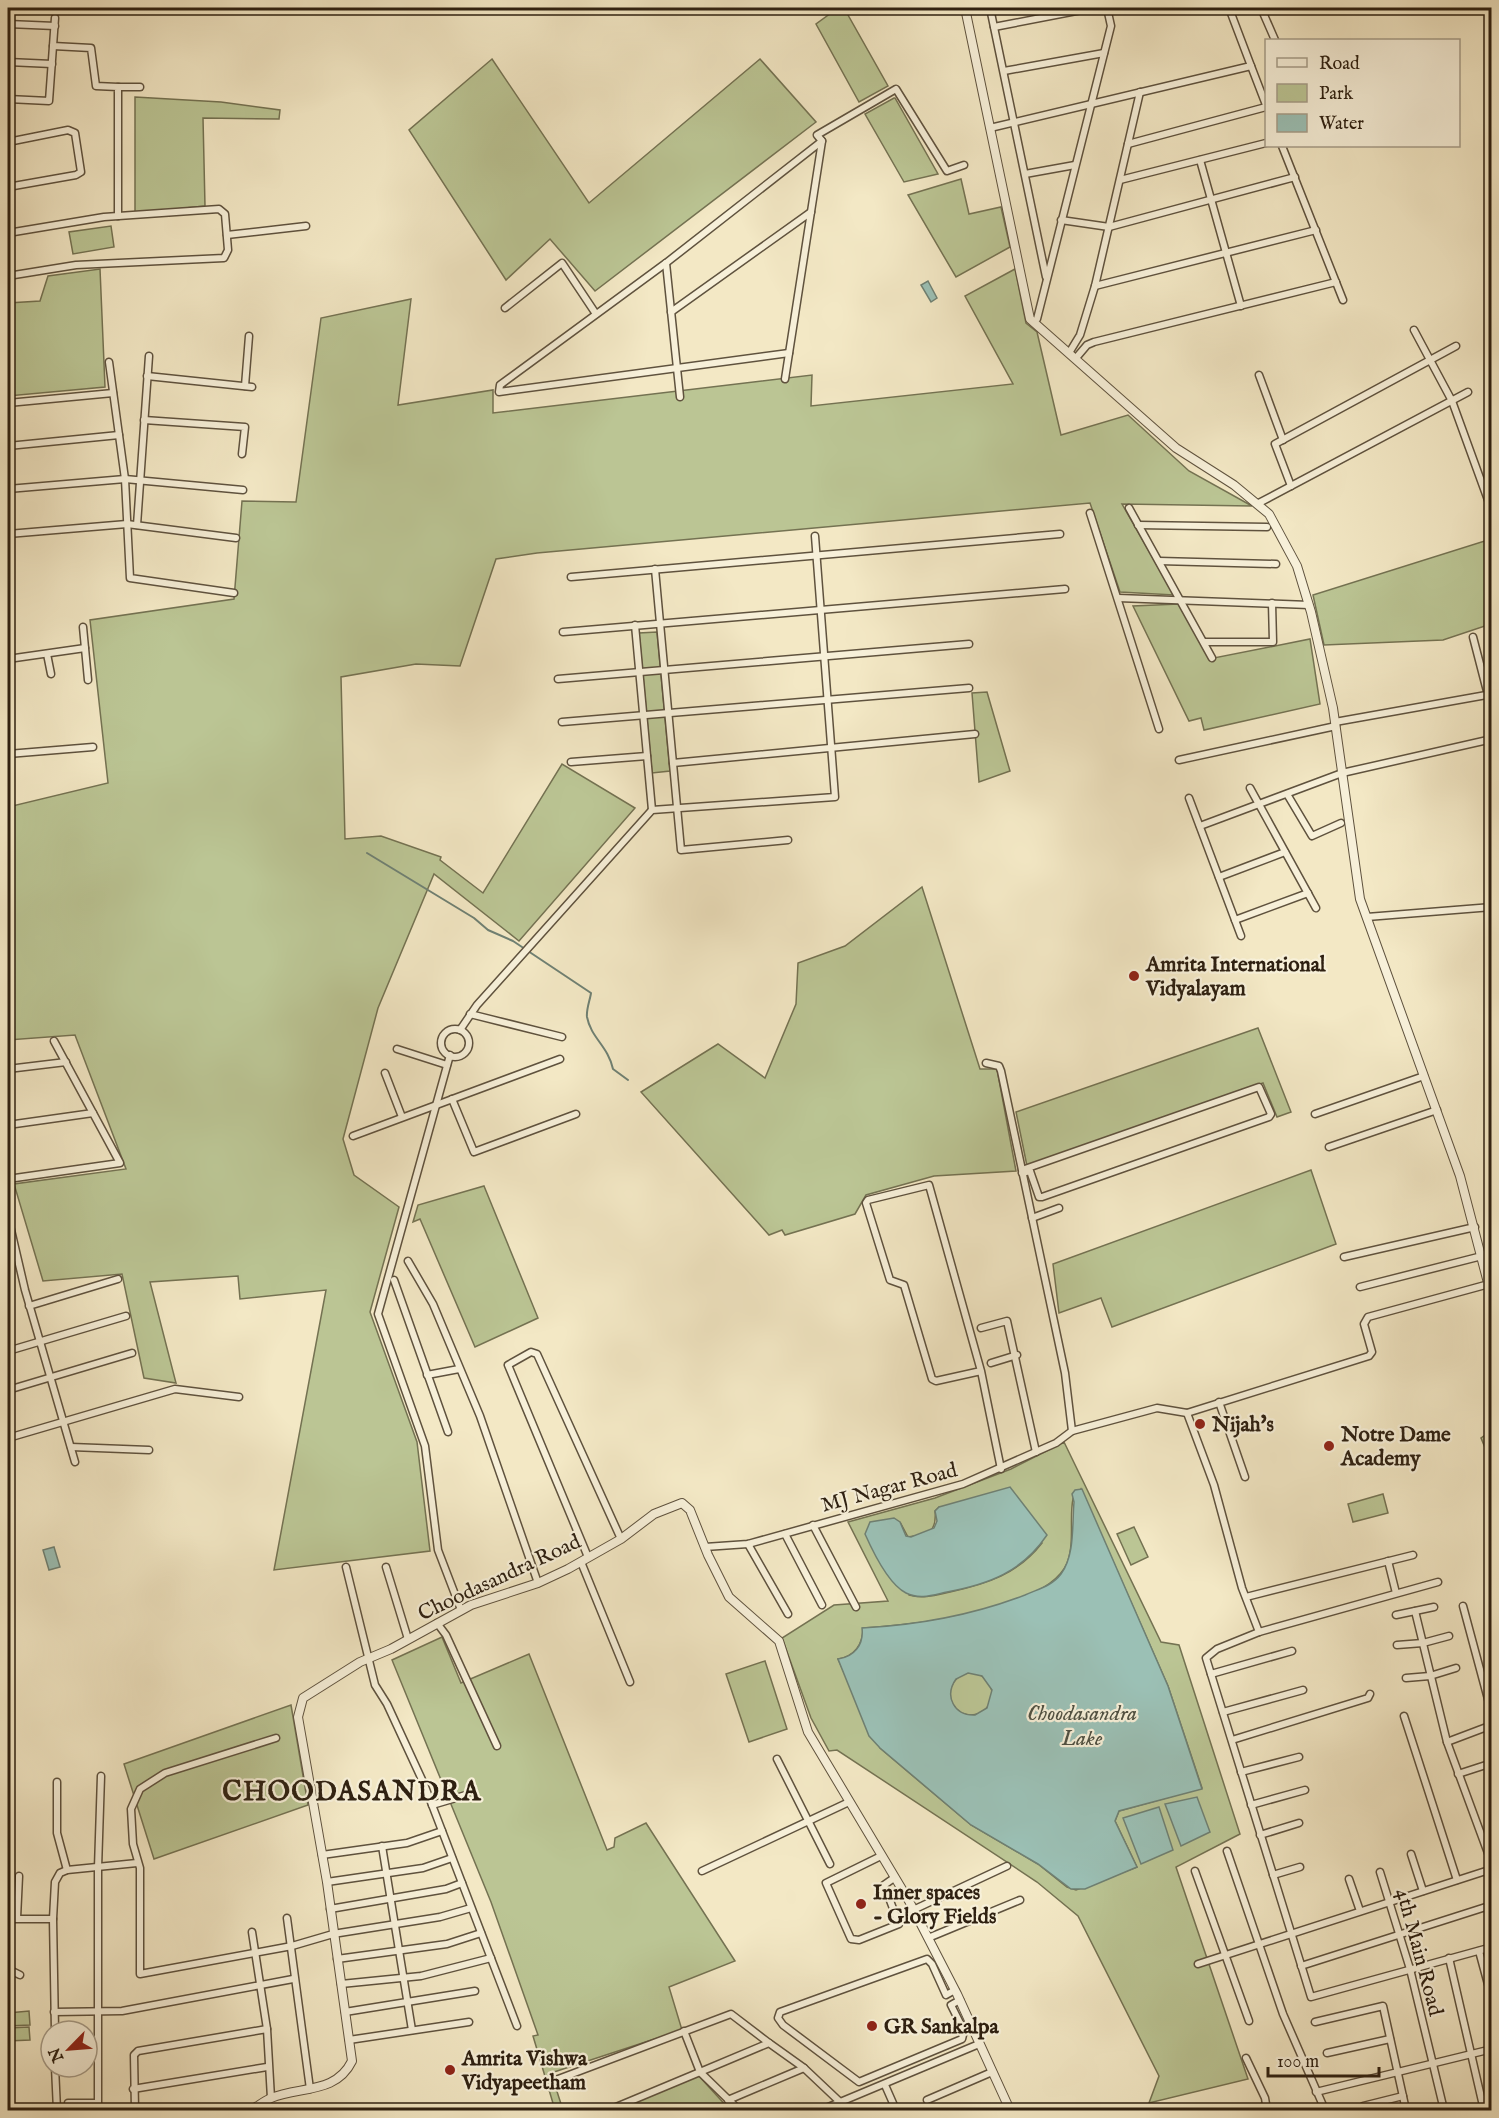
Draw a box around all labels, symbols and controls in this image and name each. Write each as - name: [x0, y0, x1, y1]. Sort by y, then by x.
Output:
- legend: [1265, 39, 1460, 147]
- text: Road: [1319, 53, 1360, 76]
- text: Park: [1319, 83, 1354, 106]
- text: Water: [1319, 113, 1364, 136]
- place label: Amrita International Vidyalayam: [1145, 952, 1327, 1003]
- marker: Amrita International Vidyalayam: [1127, 969, 1141, 983]
- place label: Nijah's: [1211, 1412, 1274, 1439]
- marker: Nijah's: [1193, 1417, 1207, 1431]
- place label: Notre Dame Academy: [1340, 1422, 1451, 1473]
- marker: Notre Dame Academy: [1322, 1439, 1336, 1453]
- street label: MJ Nagar Road: [818, 1457, 961, 1520]
- street label: Choodasandra Road: [414, 1528, 586, 1628]
- water label: Choodasandra Lake: [1027, 1700, 1137, 1753]
- district label: CHOODASANDRA: [222, 1776, 482, 1810]
- place label: Inner spaces - Glory Fields: [873, 1880, 996, 1931]
- street label: 4th Main Road: [1389, 1886, 1449, 2020]
- marker: Inner spaces - Glory Fields: [854, 1897, 868, 1911]
- place label: GR Sankalpa: [884, 2014, 1000, 2041]
- north arrow: [39, 2019, 99, 2079]
- marker: GR Sankalpa: [865, 2019, 879, 2033]
- scale bar: [1268, 2040, 1379, 2078]
- text: N: [45, 2044, 70, 2066]
- place label: Amrita Vishwa Vidyapeetham: [461, 2046, 588, 2097]
- text: 100 m: [1277, 2051, 1319, 2074]
- marker: Amrita Vishwa Vidyapeetham: [443, 2063, 457, 2077]

